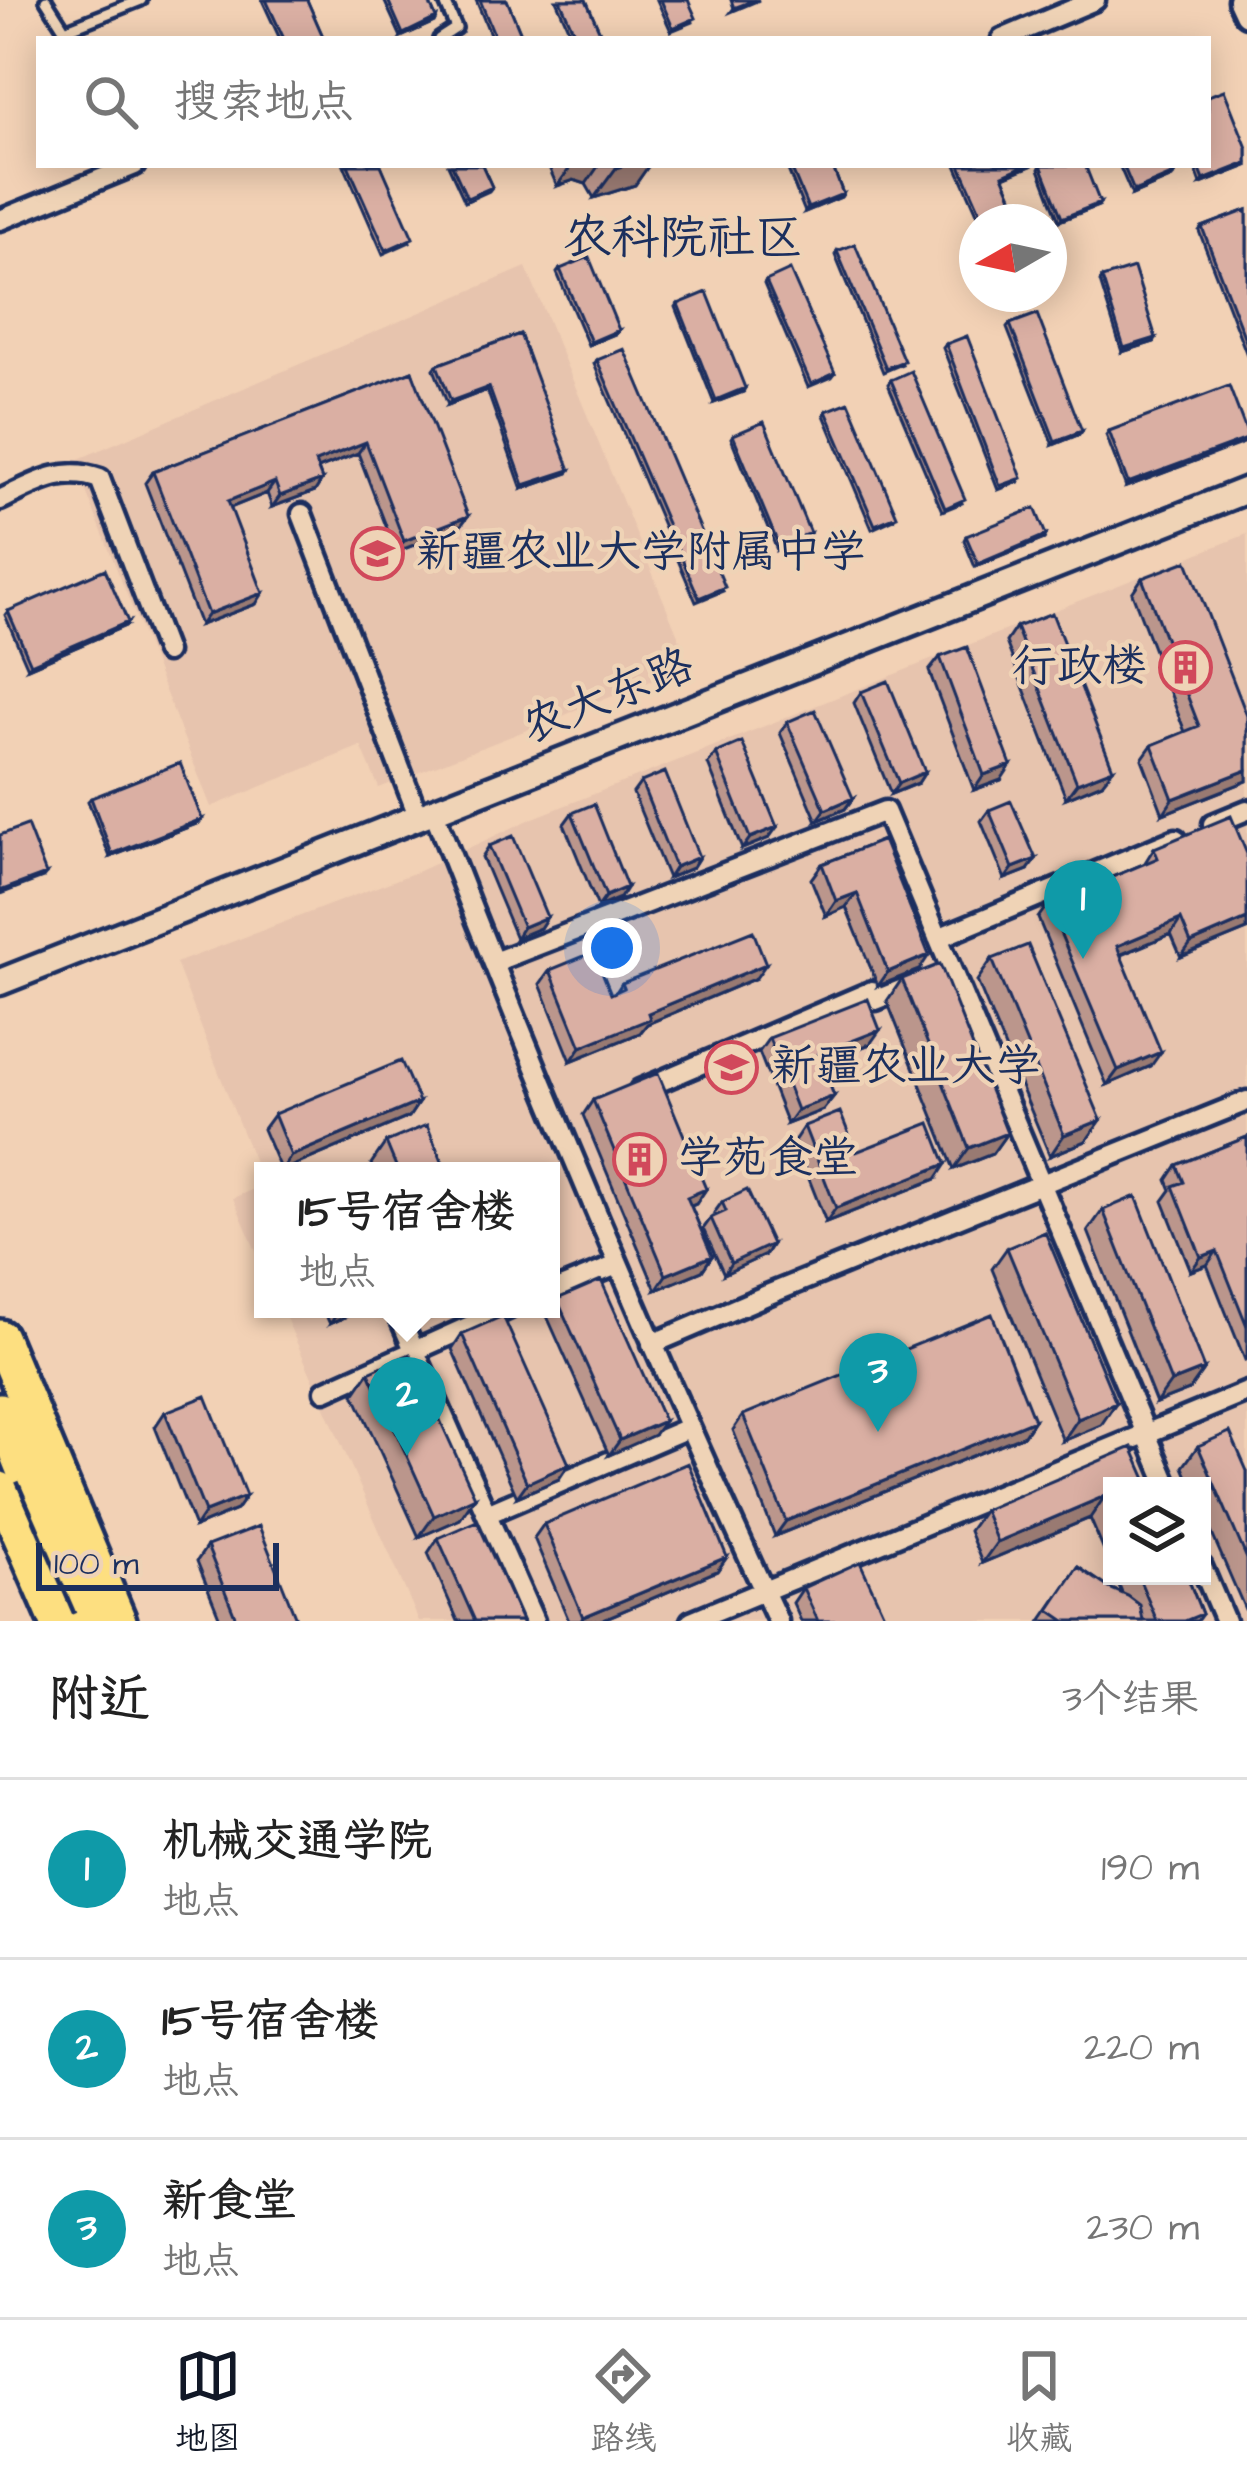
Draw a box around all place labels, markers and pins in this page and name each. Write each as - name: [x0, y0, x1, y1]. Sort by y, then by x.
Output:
- place label: 新疆农业大学附属中学: [416, 522, 866, 584]
- school or university icon: 新疆农业大学附属中学: [349, 525, 405, 581]
- place label: 行政楼: [1012, 636, 1147, 698]
- building icon: 行政楼: [1158, 639, 1214, 695]
- pin: 1: [1044, 860, 1122, 959]
- place label: 新疆农业大学: [771, 1036, 1041, 1098]
- school or university icon: 新疆农业大学: [704, 1039, 760, 1095]
- place label: 学苑食堂: [678, 1128, 858, 1190]
- building icon: 学苑食堂: [611, 1131, 667, 1187]
- pin: 3: [839, 1333, 917, 1432]
- pin: 2: [368, 1357, 446, 1456]

